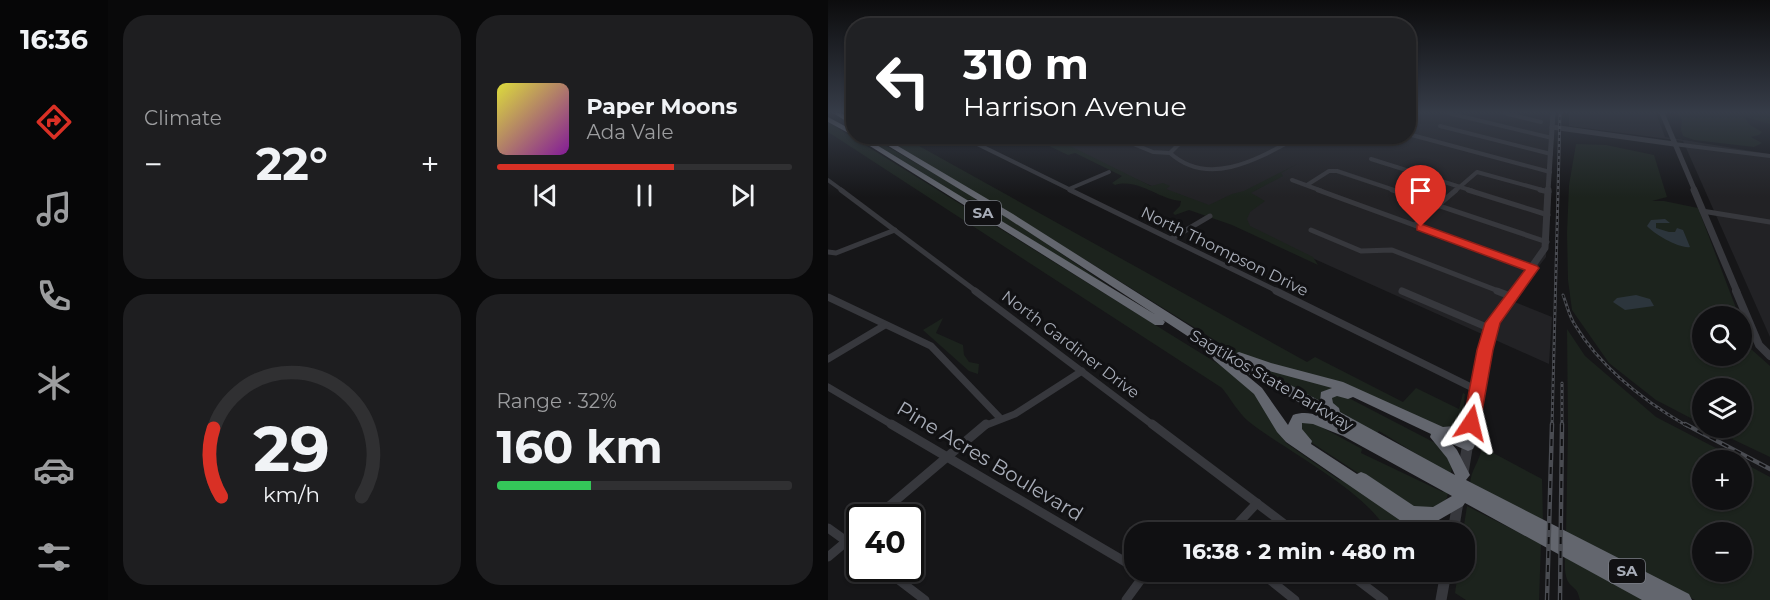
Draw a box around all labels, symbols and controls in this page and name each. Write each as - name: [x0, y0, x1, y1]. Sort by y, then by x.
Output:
- text: 16:36: [20, 23, 88, 56]
- text: 310 m: [963, 38, 1089, 90]
- icon: left: [864, 42, 942, 120]
- text: Harrison Avenue: [963, 90, 1187, 123]
- text: Paper Moons: [587, 93, 737, 120]
- icon: directions: [33, 101, 75, 143]
- text: Climate: [144, 106, 222, 130]
- text: Ada Vale: [587, 120, 673, 144]
- text: 22°: [256, 136, 328, 191]
- text: −: [144, 144, 163, 184]
- text: +: [421, 144, 439, 184]
- pin: [1395, 165, 1446, 227]
- icon: arrive: [1404, 174, 1437, 207]
- icon: previous: [529, 179, 562, 212]
- icon: pause: [628, 179, 661, 212]
- icon: next: [726, 179, 759, 212]
- icon: music: [33, 188, 75, 230]
- road number: SA: [965, 201, 1001, 225]
- street label: North Thompson Drive: [1138, 203, 1312, 300]
- icon: phone: [33, 275, 75, 317]
- street label: North Gardiner Drive: [998, 286, 1143, 402]
- map controls: [1692, 306, 1752, 582]
- button: search: [1692, 306, 1752, 366]
- street label: Sagtikos State Parkway: [1187, 326, 1357, 435]
- icon: climate: [33, 362, 75, 404]
- button: layers: [1692, 378, 1752, 438]
- text: Range · 32%: [497, 389, 617, 413]
- position arrow: [1439, 391, 1503, 455]
- street label: Pine Acres Boulevard: [893, 396, 1087, 526]
- text: 29: [253, 411, 330, 487]
- text: 160 km: [497, 419, 663, 474]
- icon: car: [33, 449, 75, 491]
- button: +: [1692, 450, 1752, 510]
- text: km/h: [263, 481, 320, 507]
- speed limit sign: 40: [846, 504, 924, 582]
- button: −: [1692, 522, 1752, 582]
- icon: filters: [33, 536, 75, 578]
- text: 16:38 · 2 min · 480 m: [1183, 538, 1416, 565]
- road number: SA: [1609, 559, 1645, 583]

